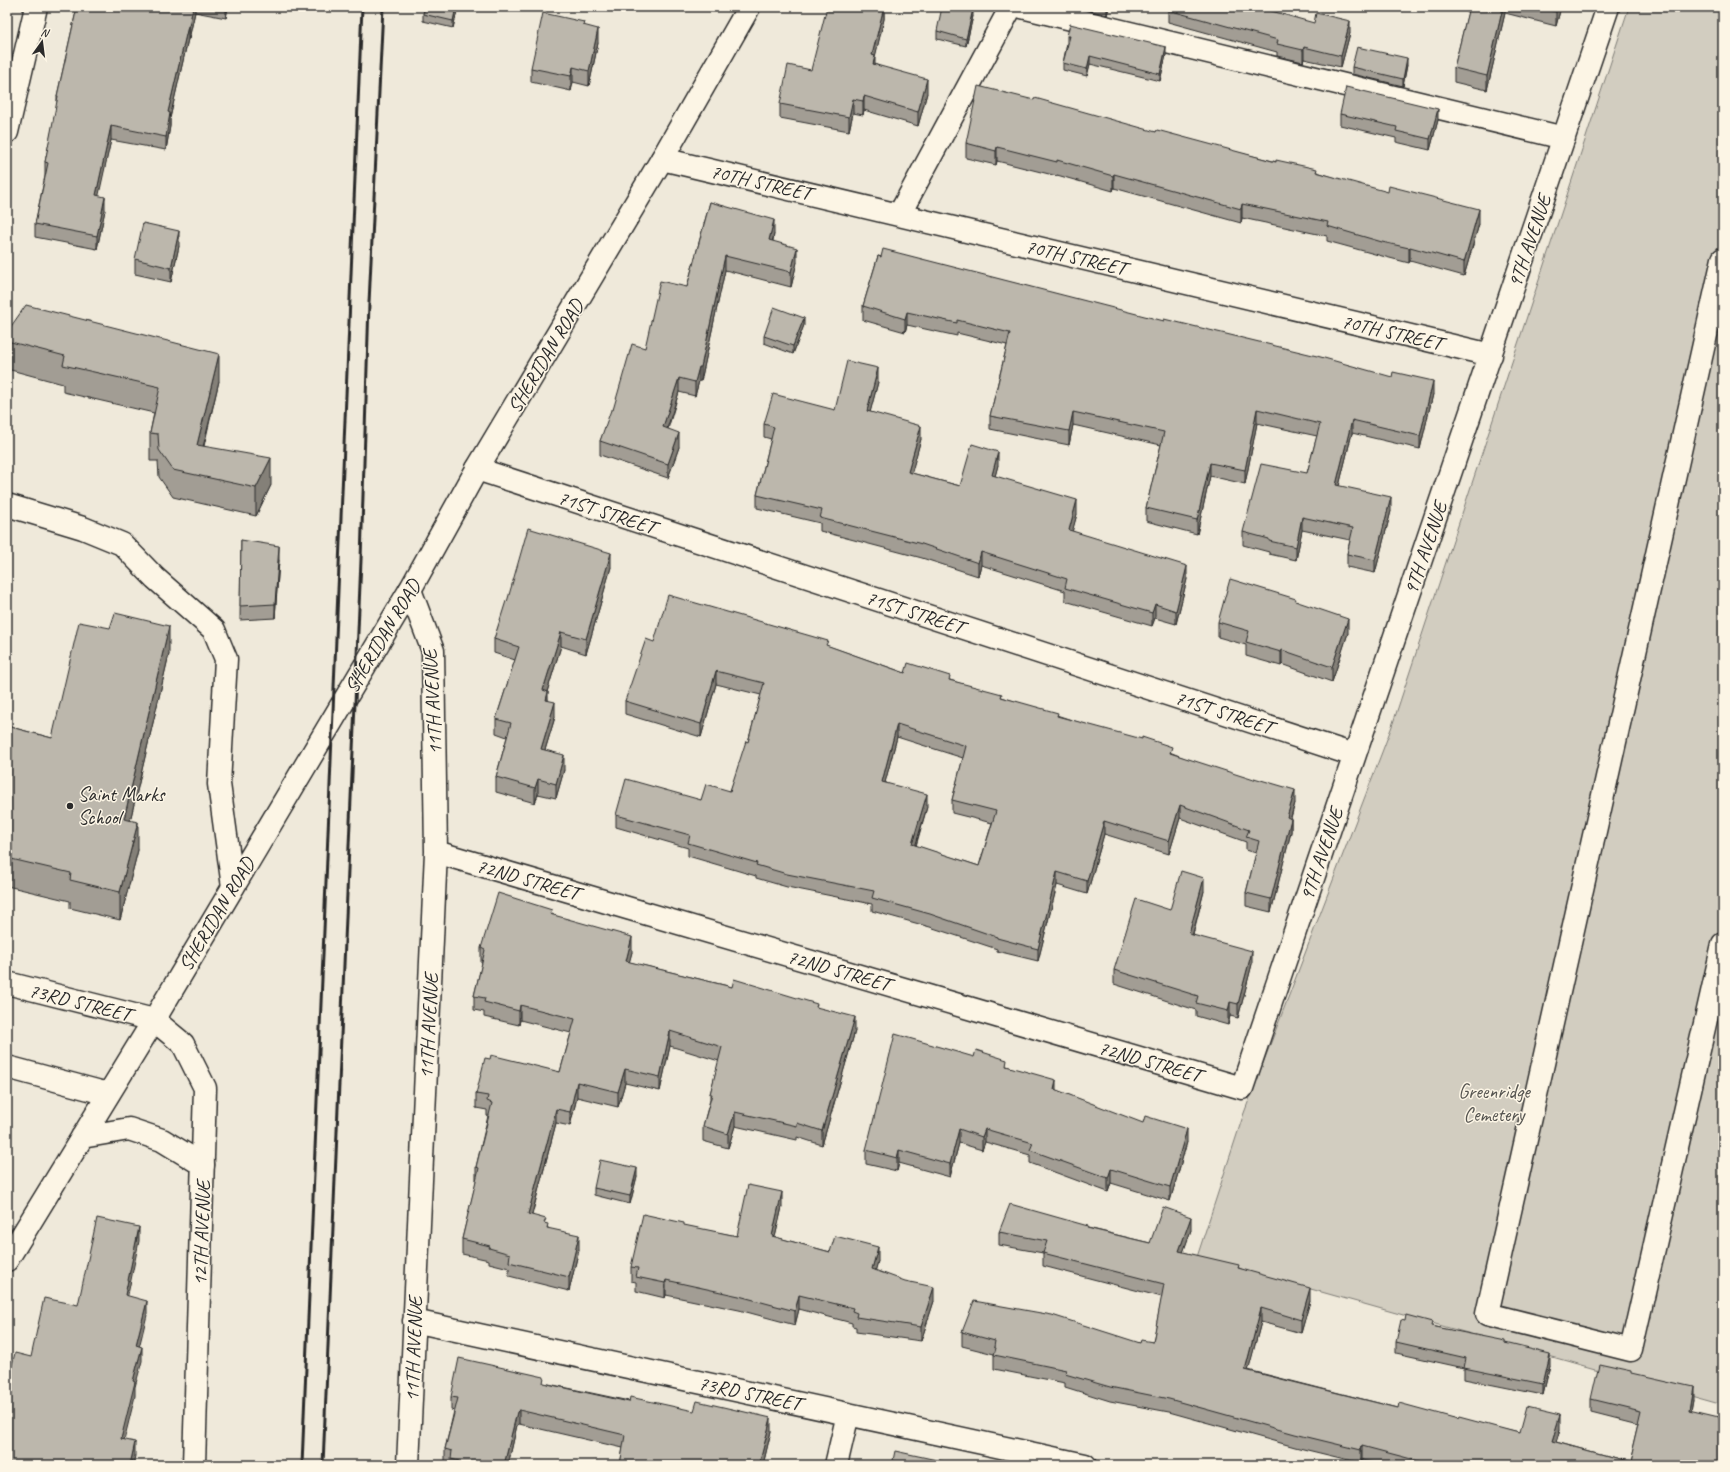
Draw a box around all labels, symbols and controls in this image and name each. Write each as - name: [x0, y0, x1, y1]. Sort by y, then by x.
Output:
- north arrow: [22, 22, 62, 62]
- text: N: [39, 25, 52, 40]
- street label: 70TH STREET: [708, 159, 818, 207]
- street label: 9TH AVENUE: [1502, 189, 1558, 291]
- street label: 70TH STREET: [1023, 234, 1133, 282]
- street label: SHERIDAN ROAD: [502, 294, 590, 417]
- street label: 70TH STREET: [1339, 309, 1449, 357]
- street label: 71ST STREET: [555, 485, 663, 541]
- street label: 9TH AVENUE: [1398, 496, 1454, 598]
- street label: SHERIDAN ROAD: [339, 574, 427, 697]
- street label: 71ST STREET: [863, 585, 971, 641]
- street label: 11TH AVENUE: [417, 646, 448, 755]
- street label: 71ST STREET: [1172, 685, 1280, 741]
- place label: Saint Marks School: [78, 782, 167, 830]
- marker: Saint Marks School: [65, 801, 75, 811]
- street label: 9TH AVENUE: [1294, 802, 1350, 904]
- street label: SHERIDAN ROAD: [173, 852, 261, 975]
- street label: 72ND STREET: [474, 853, 587, 907]
- street label: 72ND STREET: [785, 944, 898, 998]
- street label: 11TH AVENUE: [413, 970, 444, 1079]
- street label: 73RD STREET: [26, 978, 138, 1028]
- street label: 72ND STREET: [1096, 1035, 1209, 1089]
- park label: Greenridge Cemetery: [1458, 1079, 1531, 1127]
- street label: 12TH AVENUE: [187, 1178, 216, 1286]
- street label: 11TH AVENUE: [399, 1294, 428, 1402]
- street label: 73RD STREET: [696, 1370, 808, 1418]

